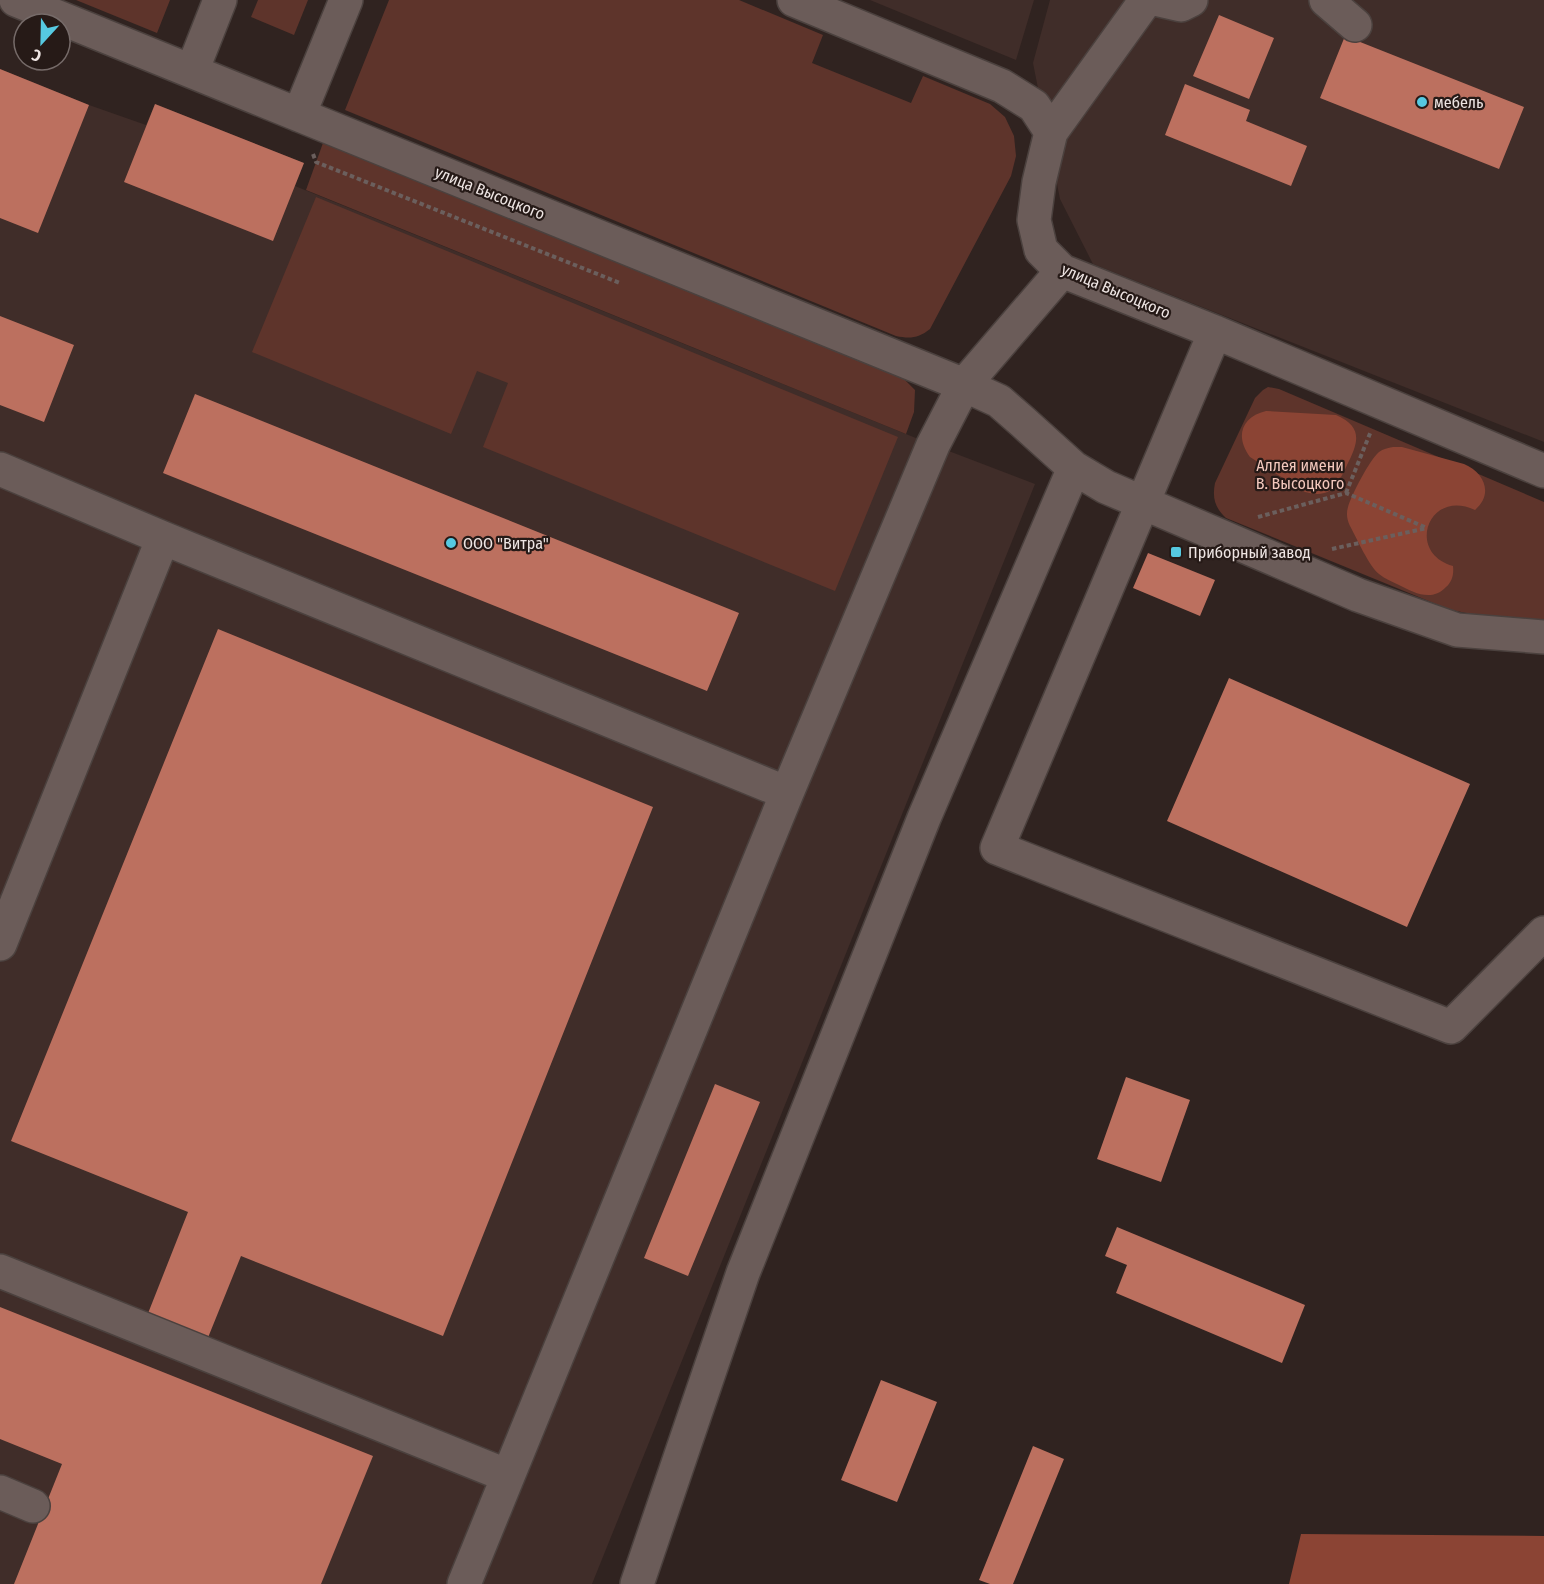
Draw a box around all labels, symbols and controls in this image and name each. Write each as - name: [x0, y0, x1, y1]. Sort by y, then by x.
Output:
- north arrow: [12, 12, 72, 72]
- text: С: [29, 45, 44, 66]
- place label: мебель: [1434, 93, 1483, 112]
- marker: мебель: [1415, 95, 1429, 109]
- street label: улица Высоцкого: [432, 162, 548, 224]
- street label: улица Высоцкого: [1059, 259, 1173, 323]
- park label: Аллея имени В. Высоцкого: [1256, 456, 1344, 493]
- place label: ООО "Витра": [463, 534, 549, 553]
- marker: ООО "Витра": [444, 536, 458, 550]
- place label: Приборный завод: [1188, 543, 1311, 562]
- marker: Приборный завод: [1169, 545, 1183, 559]

